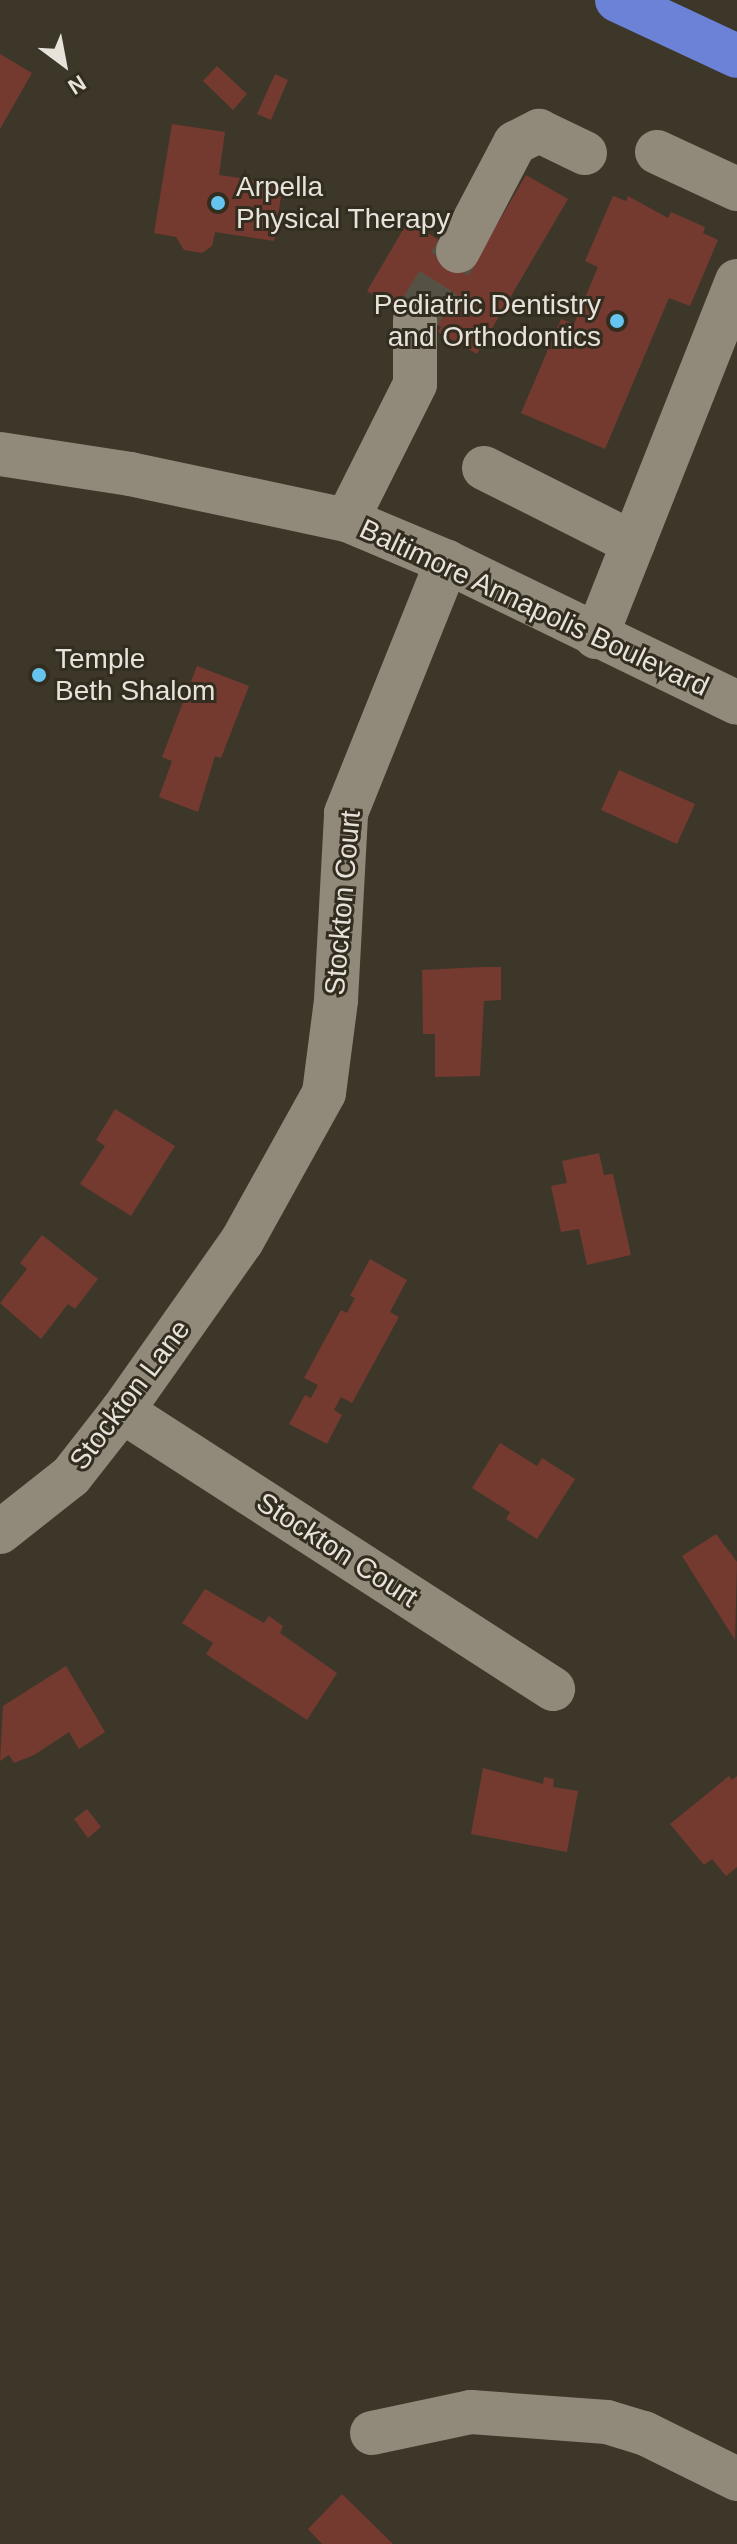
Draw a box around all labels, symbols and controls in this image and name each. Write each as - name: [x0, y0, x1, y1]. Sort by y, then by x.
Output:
- north arrow: [24, 24, 104, 104]
- text: N: [64, 70, 90, 100]
- place label: Arpella Physical Therapy: [236, 170, 451, 236]
- marker: Arpella Physical Therapy: [207, 192, 229, 214]
- place label: Pediatric Dentistry and Orthodontics: [374, 288, 601, 354]
- marker: Pediatric Dentistry and Orthodontics: [608, 312, 626, 330]
- street label: Baltimore Annapolis Boulevard: [353, 512, 715, 704]
- place label: Temple Beth Shalom: [55, 642, 215, 708]
- marker: Temple Beth Shalom: [30, 666, 48, 684]
- street label: Stockton Court: [318, 809, 368, 997]
- street label: Stockton Lane: [63, 1313, 197, 1477]
- street label: Stockton Court: [250, 1485, 424, 1615]

